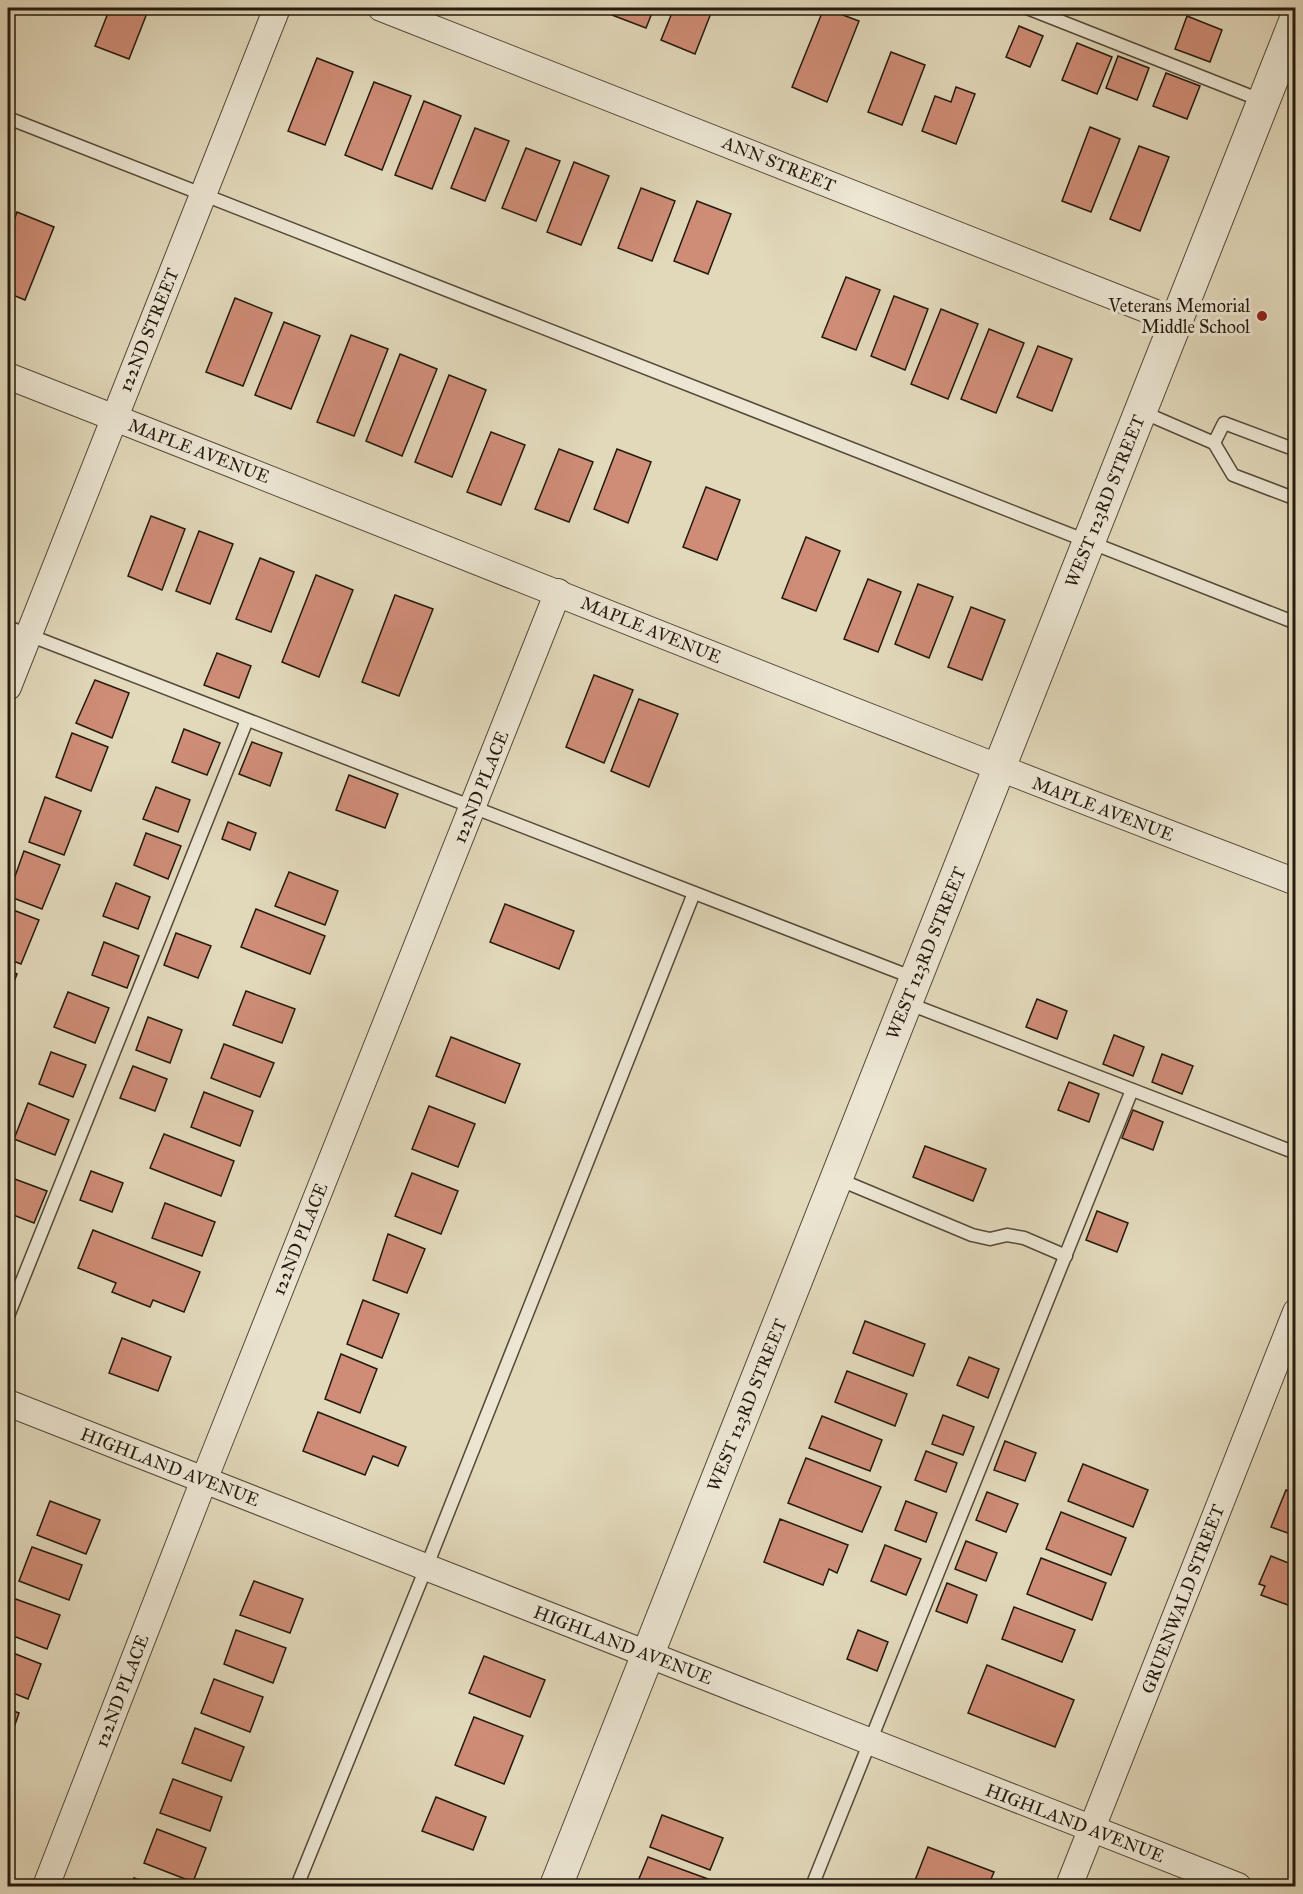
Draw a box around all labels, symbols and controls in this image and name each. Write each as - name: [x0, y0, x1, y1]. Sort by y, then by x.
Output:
- street label: ANN STREET: [718, 131, 839, 197]
- street label: 122ND STREET: [114, 265, 184, 395]
- place label: Veterans Memorial Middle School: [1108, 295, 1250, 338]
- marker: Veterans Memorial Middle School: [1255, 309, 1269, 323]
- street label: WEST 123RD STREET: [1060, 412, 1150, 590]
- street label: MAPLE AVENUE: [125, 414, 273, 488]
- street label: MAPLE AVENUE: [578, 592, 725, 668]
- street label: 122ND PLACE: [448, 728, 514, 846]
- street label: MAPLE AVENUE: [1029, 772, 1177, 846]
- street label: WEST 123RD STREET: [881, 864, 971, 1042]
- street label: 122ND PLACE: [267, 1180, 333, 1298]
- street label: WEST 123RD STREET: [702, 1316, 792, 1494]
- street label: HIGHLAND AVENUE: [78, 1423, 263, 1511]
- street label: GRUENWALD STREET: [1137, 1501, 1229, 1697]
- street label: HIGHLAND AVENUE: [531, 1601, 716, 1689]
- street label: 122ND PLACE: [90, 1631, 154, 1751]
- street label: HIGHLAND AVENUE: [983, 1779, 1168, 1867]

